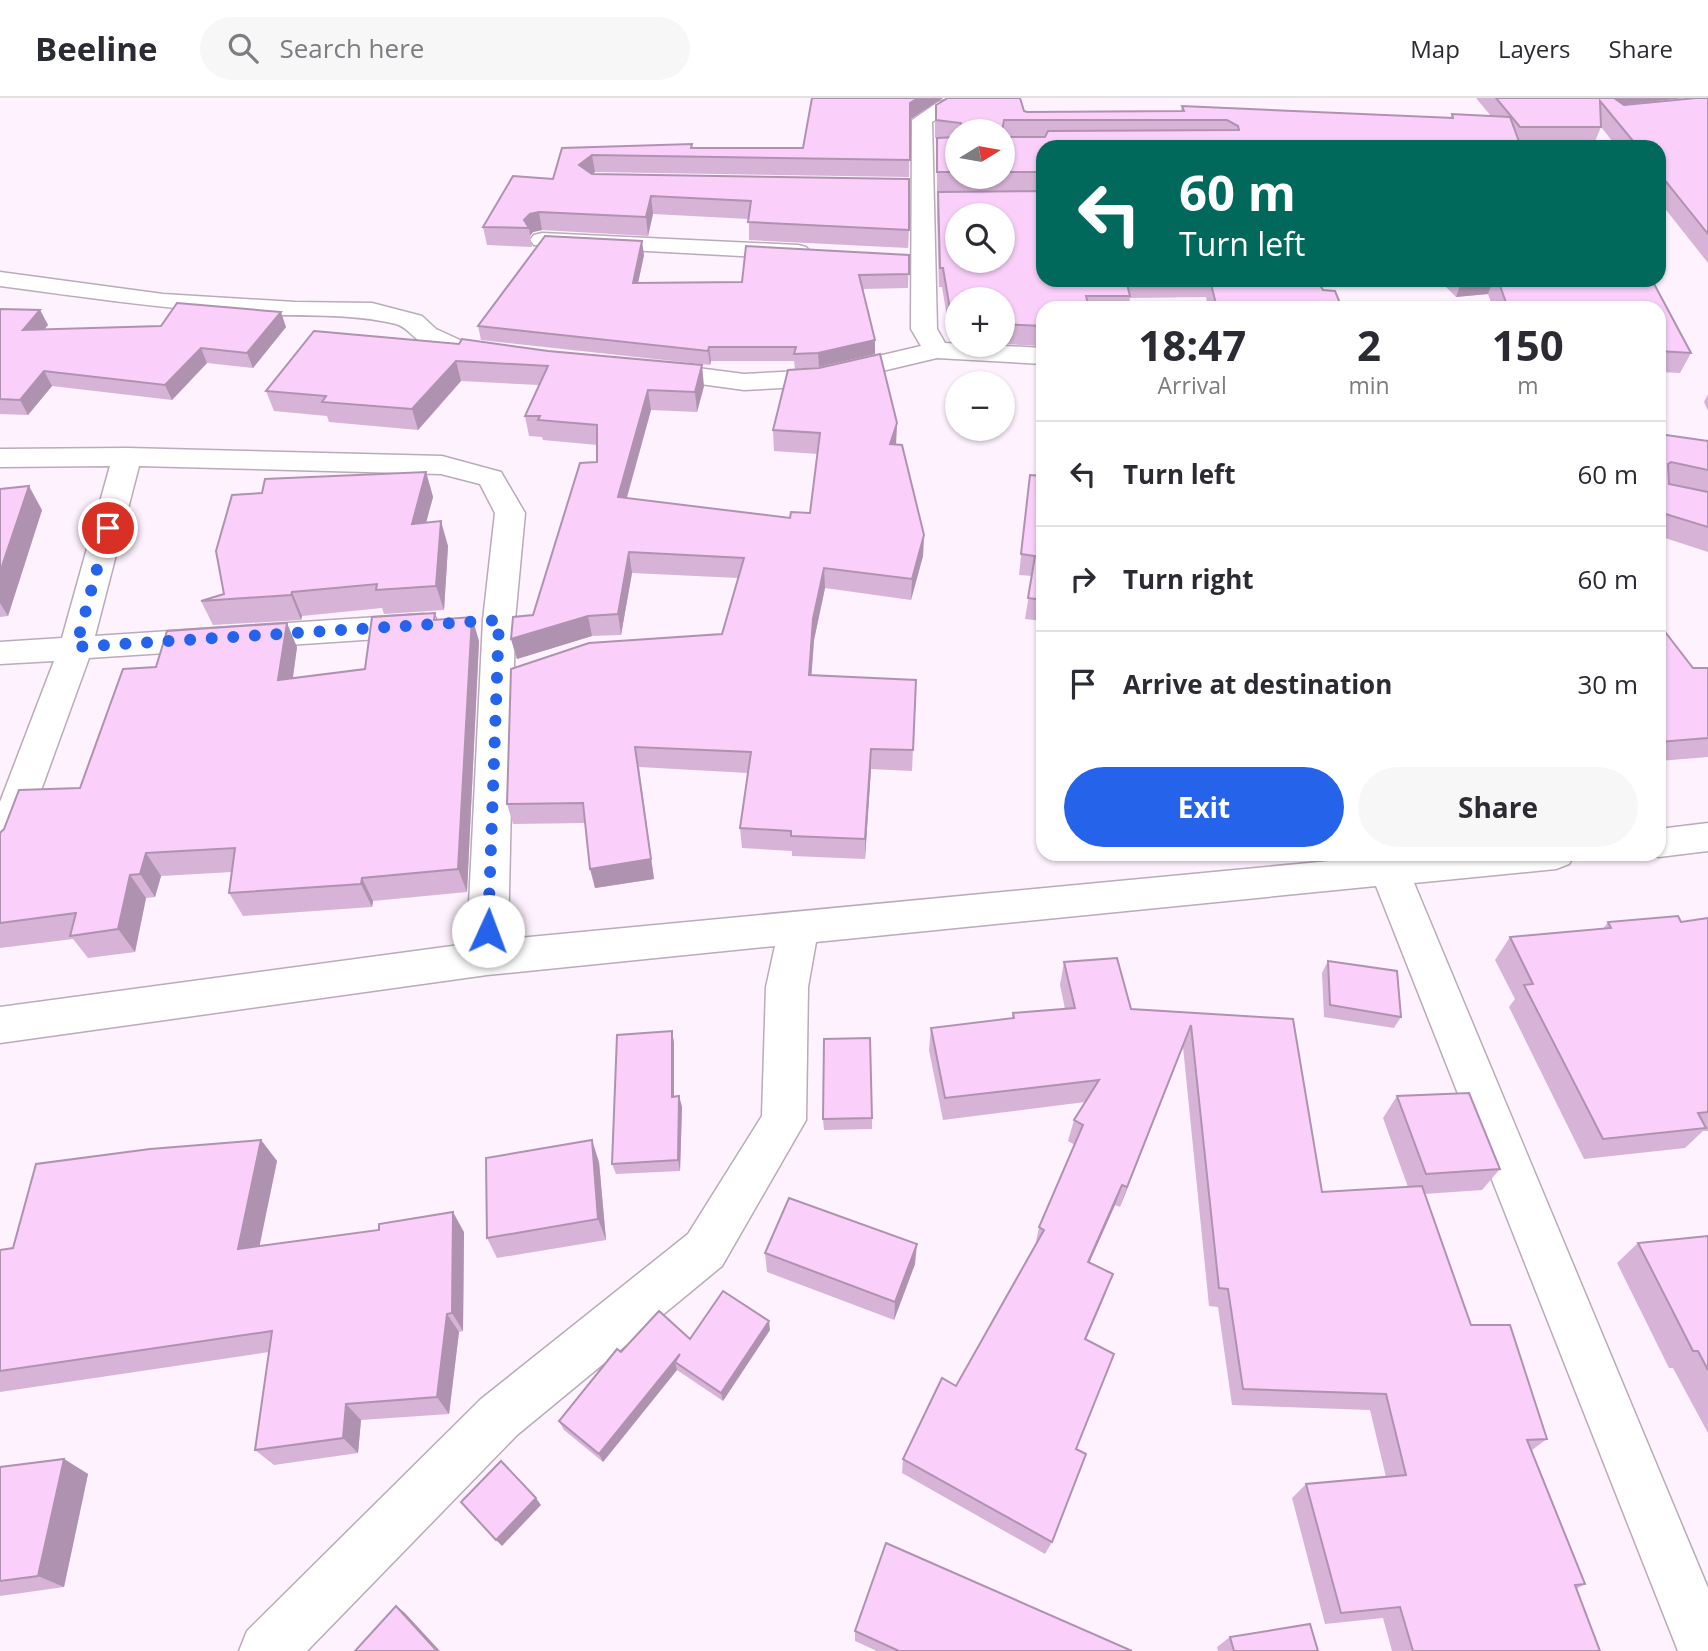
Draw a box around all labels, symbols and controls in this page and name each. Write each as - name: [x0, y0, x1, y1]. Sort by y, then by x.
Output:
- search box: [200, 17, 690, 80]
- text: Beeline: [35, 26, 158, 71]
- icon: search: [224, 29, 262, 67]
- text: Search here: [280, 30, 424, 66]
- text: Map: [1410, 32, 1460, 65]
- text: Layers: [1498, 32, 1571, 65]
- text: Share: [1609, 32, 1673, 65]
- north arrow: [945, 119, 1015, 189]
- map controls: [945, 119, 1015, 441]
- text: 60 m: [1179, 159, 1296, 225]
- icon: left: [1064, 168, 1155, 259]
- button: search: [945, 203, 1015, 273]
- text: Turn left: [1179, 222, 1305, 265]
- button: +: [945, 287, 1015, 357]
- text: 18:47: [1138, 316, 1246, 373]
- text: 2: [1357, 316, 1381, 373]
- text: 150: [1492, 316, 1564, 373]
- text: Arrival: [1158, 369, 1227, 401]
- text: min: [1348, 369, 1390, 401]
- text: m: [1517, 369, 1538, 401]
- button: −: [945, 371, 1015, 441]
- icon: left: [1064, 455, 1102, 493]
- text: Turn left: [1123, 456, 1235, 492]
- text: 60 m: [1577, 456, 1638, 492]
- pin: [78, 498, 138, 558]
- icon: arrive: [89, 509, 127, 547]
- icon: right: [1064, 560, 1102, 598]
- text: Turn right: [1123, 561, 1254, 597]
- text: 60 m: [1577, 561, 1638, 597]
- icon: arrive: [1064, 665, 1102, 703]
- text: Arrive at destination: [1123, 666, 1392, 702]
- text: 30 m: [1577, 666, 1638, 702]
- button: Exit: [1064, 767, 1344, 847]
- button: Share: [1358, 767, 1638, 847]
- position arrow: [451, 894, 525, 968]

